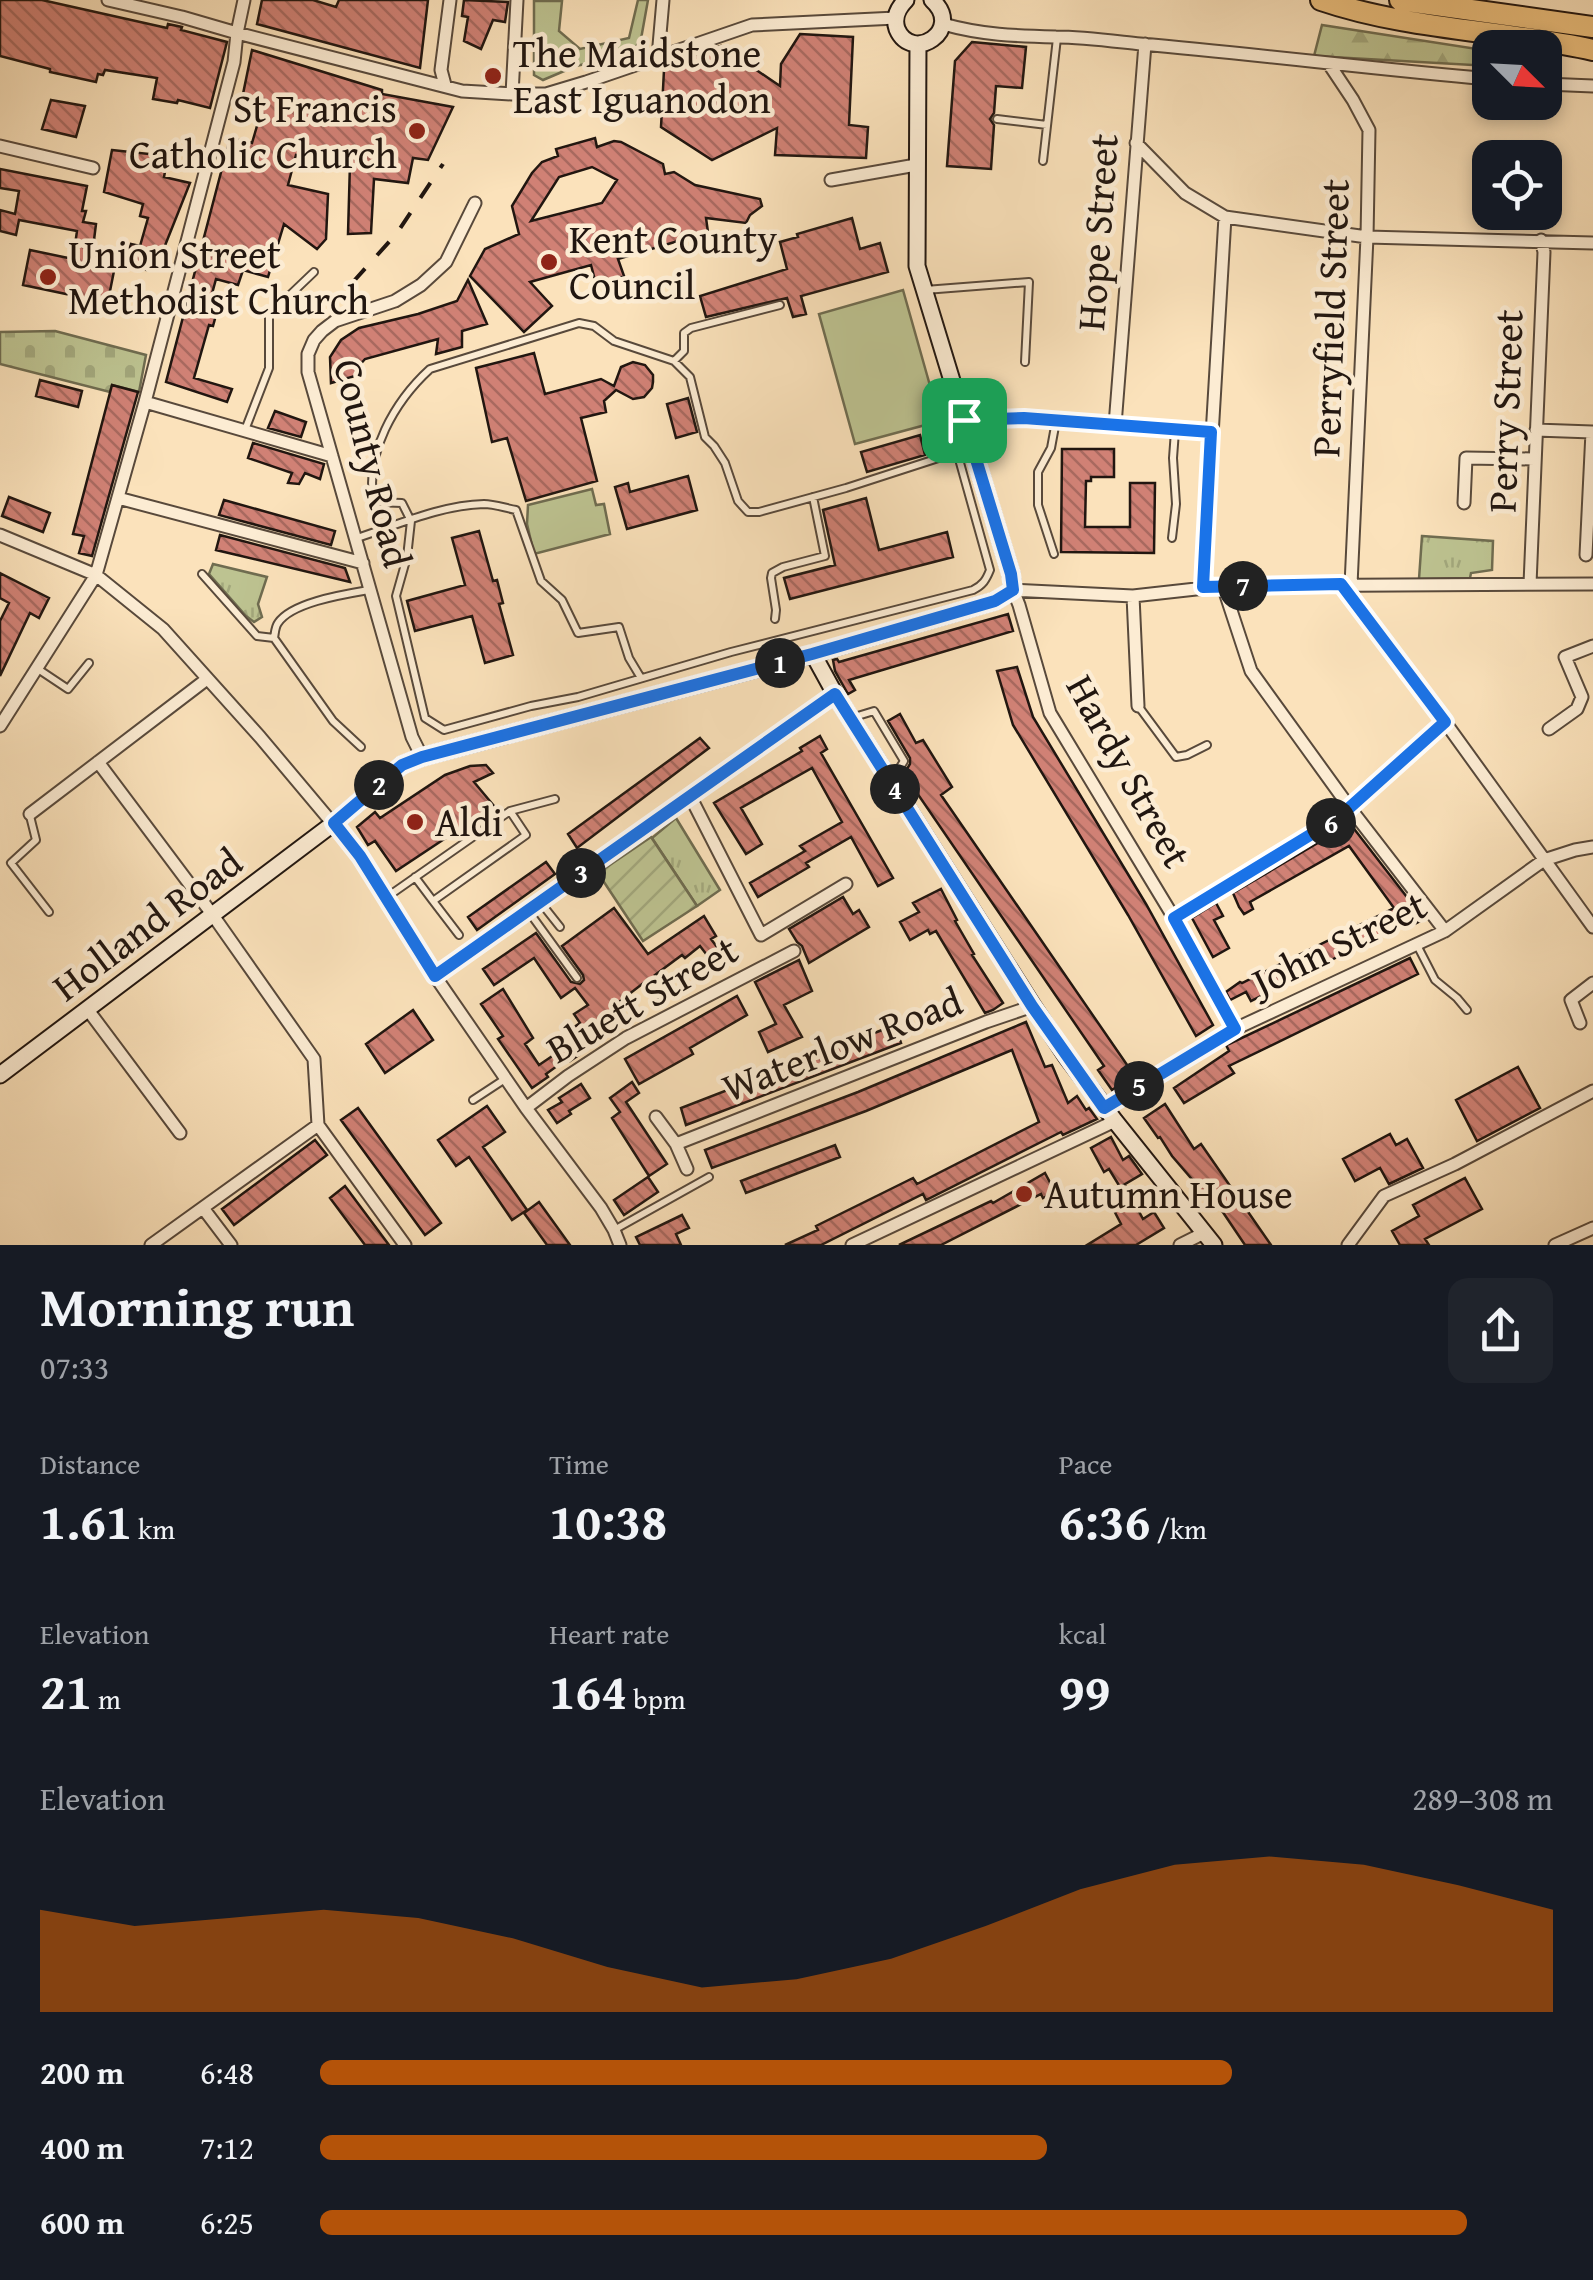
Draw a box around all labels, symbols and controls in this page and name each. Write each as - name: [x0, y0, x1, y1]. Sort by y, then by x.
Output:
- place label: The Maidstone East Iguanodon: [513, 23, 771, 128]
- north arrow: [1472, 30, 1562, 120]
- map controls: [1472, 30, 1562, 230]
- marker: The Maidstone East Iguanodon: [482, 65, 504, 87]
- place label: St Francis Catholic Church: [129, 78, 397, 183]
- marker: St Francis Catholic Church: [406, 120, 428, 142]
- street label: Hope Street: [1060, 131, 1133, 332]
- button: locate: [1472, 140, 1562, 230]
- street label: Perryfield Street: [1295, 178, 1364, 458]
- place label: Kent County Council: [569, 209, 777, 314]
- place label: Union Street Methodist Church: [68, 224, 369, 329]
- marker: Kent County Council: [538, 251, 560, 273]
- marker: Union Street Methodist Church: [37, 266, 59, 288]
- street label: Perry Street: [1471, 308, 1538, 514]
- street label: County Road: [319, 353, 428, 574]
- pin: [922, 378, 1007, 463]
- icon: arrive: [937, 393, 992, 448]
- pin: 7: [1218, 561, 1268, 611]
- text: 7: [1236, 565, 1250, 606]
- pin: 1: [755, 638, 805, 688]
- text: 1: [773, 642, 787, 683]
- street label: Hardy Street: [1052, 663, 1207, 878]
- pin: 2: [354, 760, 404, 810]
- text: 2: [372, 764, 386, 805]
- pin: 4: [870, 764, 920, 814]
- text: 4: [888, 768, 902, 809]
- place label: Aldi: [435, 792, 503, 851]
- pin: 6: [1306, 798, 1356, 848]
- text: 6: [1324, 802, 1338, 843]
- marker: Aldi: [404, 811, 426, 833]
- street label: Holland Road: [39, 832, 255, 1015]
- pin: 3: [556, 848, 606, 898]
- text: 3: [574, 852, 588, 893]
- street label: John Street: [1237, 875, 1436, 1012]
- street label: Bluett Street: [535, 920, 749, 1077]
- street label: Waterlow Road: [713, 970, 971, 1116]
- pin: 5: [1114, 1061, 1164, 1111]
- text: 5: [1132, 1065, 1146, 1106]
- place label: Autumn House: [1044, 1164, 1293, 1223]
- marker: Autumn House: [1013, 1183, 1035, 1205]
- text: Morning run: [40, 1266, 354, 1346]
- button: share: [1448, 1278, 1553, 1383]
- text: 07:33: [40, 1344, 109, 1391]
- text: Distance: [40, 1443, 140, 1484]
- text: Time: [549, 1443, 609, 1484]
- text: Pace: [1059, 1443, 1113, 1484]
- text: 1.61: [40, 1484, 132, 1557]
- text: 10:38: [549, 1484, 667, 1557]
- text: 6:36: [1059, 1484, 1151, 1557]
- text: km: [132, 1508, 175, 1549]
- text: /km: [1151, 1508, 1207, 1549]
- text: Elevation: [40, 1613, 150, 1654]
- text: Heart rate: [549, 1613, 669, 1654]
- text: kcal: [1059, 1613, 1106, 1654]
- text: 21: [40, 1654, 92, 1727]
- text: 164: [549, 1654, 627, 1727]
- text: 99: [1059, 1654, 1110, 1727]
- text: m: [92, 1678, 121, 1719]
- text: bpm: [627, 1678, 686, 1719]
- text: Elevation: [40, 1775, 165, 1822]
- text: 289–308 m: [1412, 1775, 1553, 1822]
- text: 200 m: [40, 2049, 124, 2096]
- text: 6:48: [200, 2049, 254, 2096]
- text: 400 m: [40, 2124, 124, 2171]
- text: 7:12: [200, 2124, 254, 2171]
- text: 600 m: [40, 2199, 124, 2246]
- text: 6:25: [200, 2199, 254, 2246]

